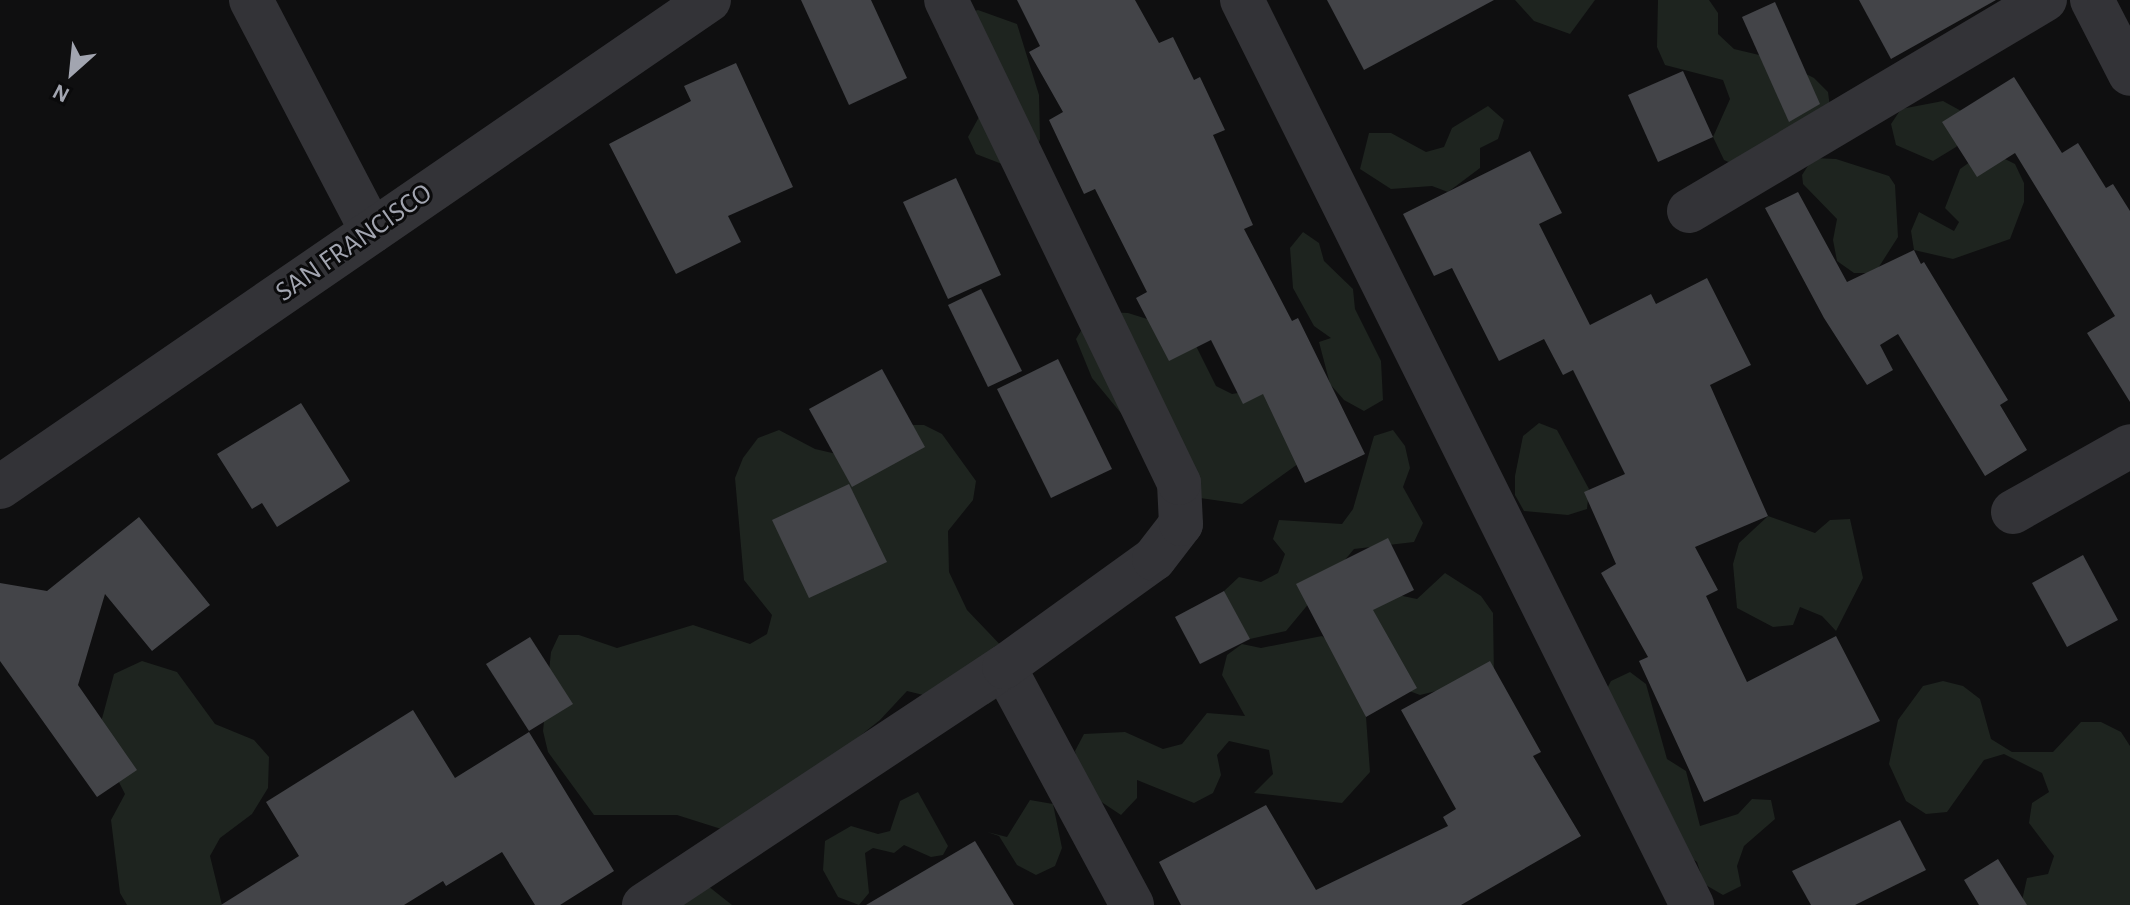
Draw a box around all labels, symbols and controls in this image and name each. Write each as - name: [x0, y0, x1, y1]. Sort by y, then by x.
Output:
- north arrow: [32, 32, 112, 112]
- text: N: [49, 80, 73, 107]
- street label: SAN FRANCISCO: [269, 177, 439, 309]

